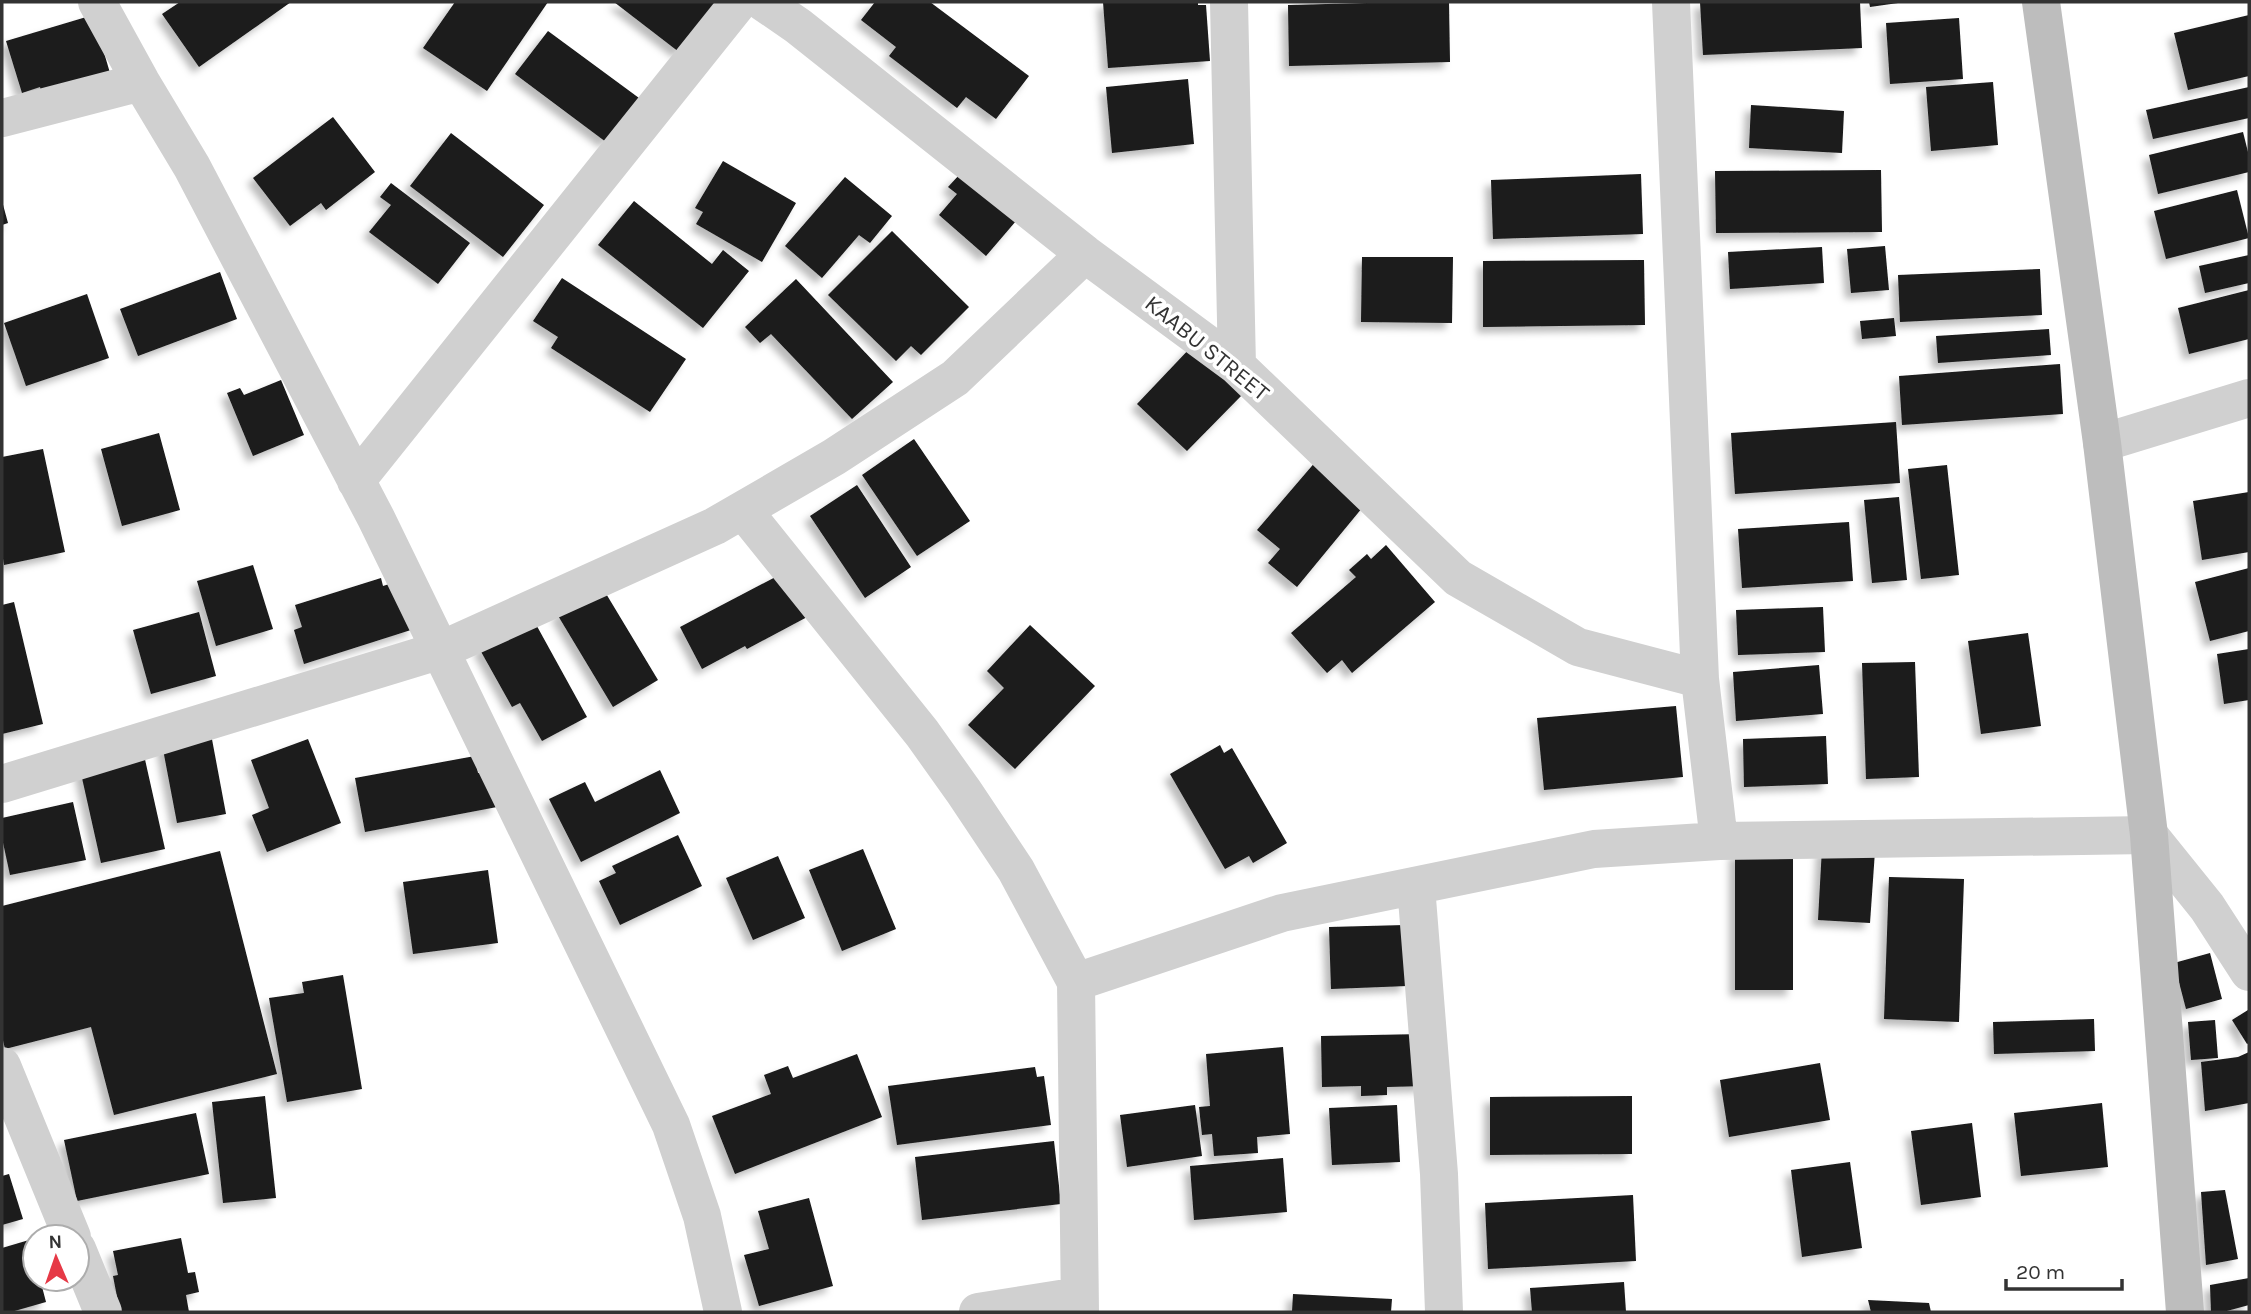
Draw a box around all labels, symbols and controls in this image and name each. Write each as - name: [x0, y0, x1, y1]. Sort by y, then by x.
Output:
- street label: KAABU STREET: [1139, 290, 1275, 407]
- north arrow: [21, 1223, 91, 1293]
- text: N: [48, 1231, 63, 1253]
- scale bar: [2006, 1248, 2122, 1292]
- text: 20 m: [2016, 1260, 2065, 1284]

